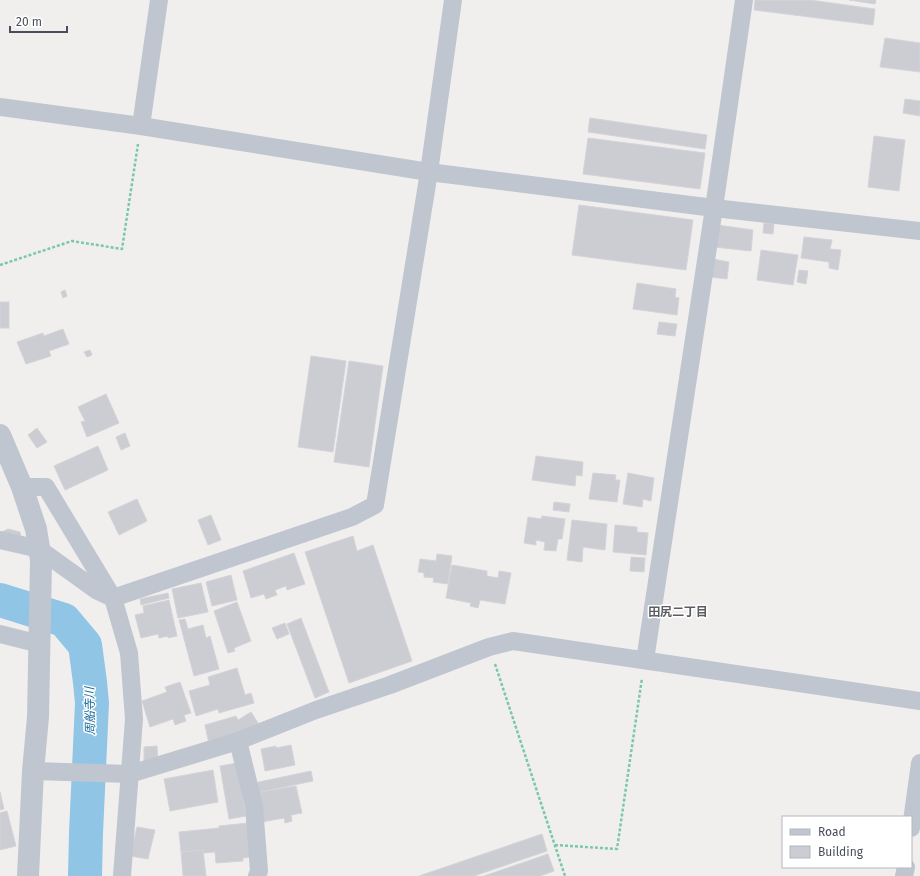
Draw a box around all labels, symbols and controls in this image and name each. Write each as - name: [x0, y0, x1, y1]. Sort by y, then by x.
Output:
- scale bar: [10, 8, 67, 34]
- text: 20 m: [16, 15, 42, 29]
- district label: 田尻二丁目: [648, 605, 708, 619]
- water label: 周船寺川: [83, 685, 97, 735]
- legend: [782, 816, 912, 868]
- text: Road: [818, 825, 846, 839]
- text: Building: [818, 845, 864, 859]

